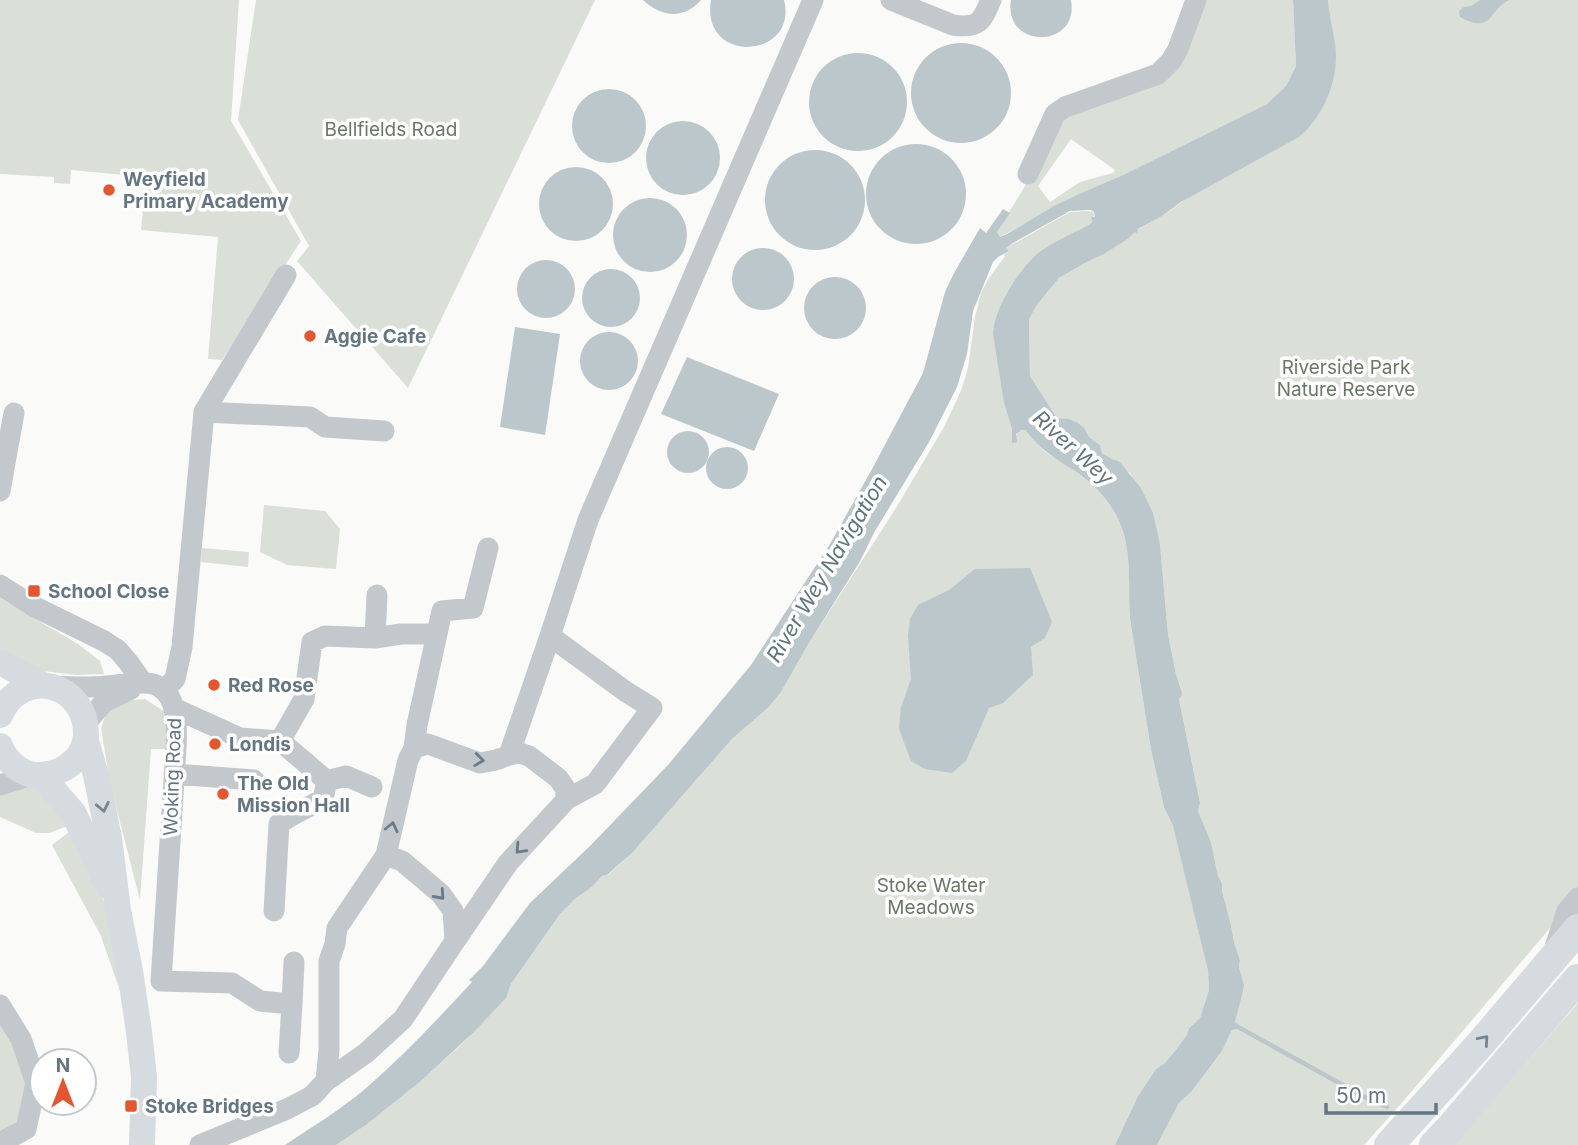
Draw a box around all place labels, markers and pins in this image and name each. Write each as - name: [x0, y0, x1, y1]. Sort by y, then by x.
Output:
- place label: Weyfield Primary Academy: [123, 168, 289, 213]
- marker: Weyfield Primary Academy: [101, 182, 117, 198]
- place label: Aggie Cafe: [324, 325, 426, 348]
- marker: Aggie Cafe: [302, 328, 318, 344]
- place label: School Close: [48, 580, 169, 603]
- marker: School Close: [26, 583, 42, 599]
- place label: Red Rose: [228, 674, 314, 697]
- marker: Red Rose: [206, 677, 222, 693]
- place label: Londis: [229, 733, 291, 756]
- marker: Londis: [207, 736, 223, 752]
- place label: The Old Mission Hall: [237, 772, 350, 817]
- marker: The Old Mission Hall: [215, 786, 231, 802]
- place label: Stoke Bridges: [145, 1095, 274, 1118]
- marker: Stoke Bridges: [123, 1098, 139, 1114]

